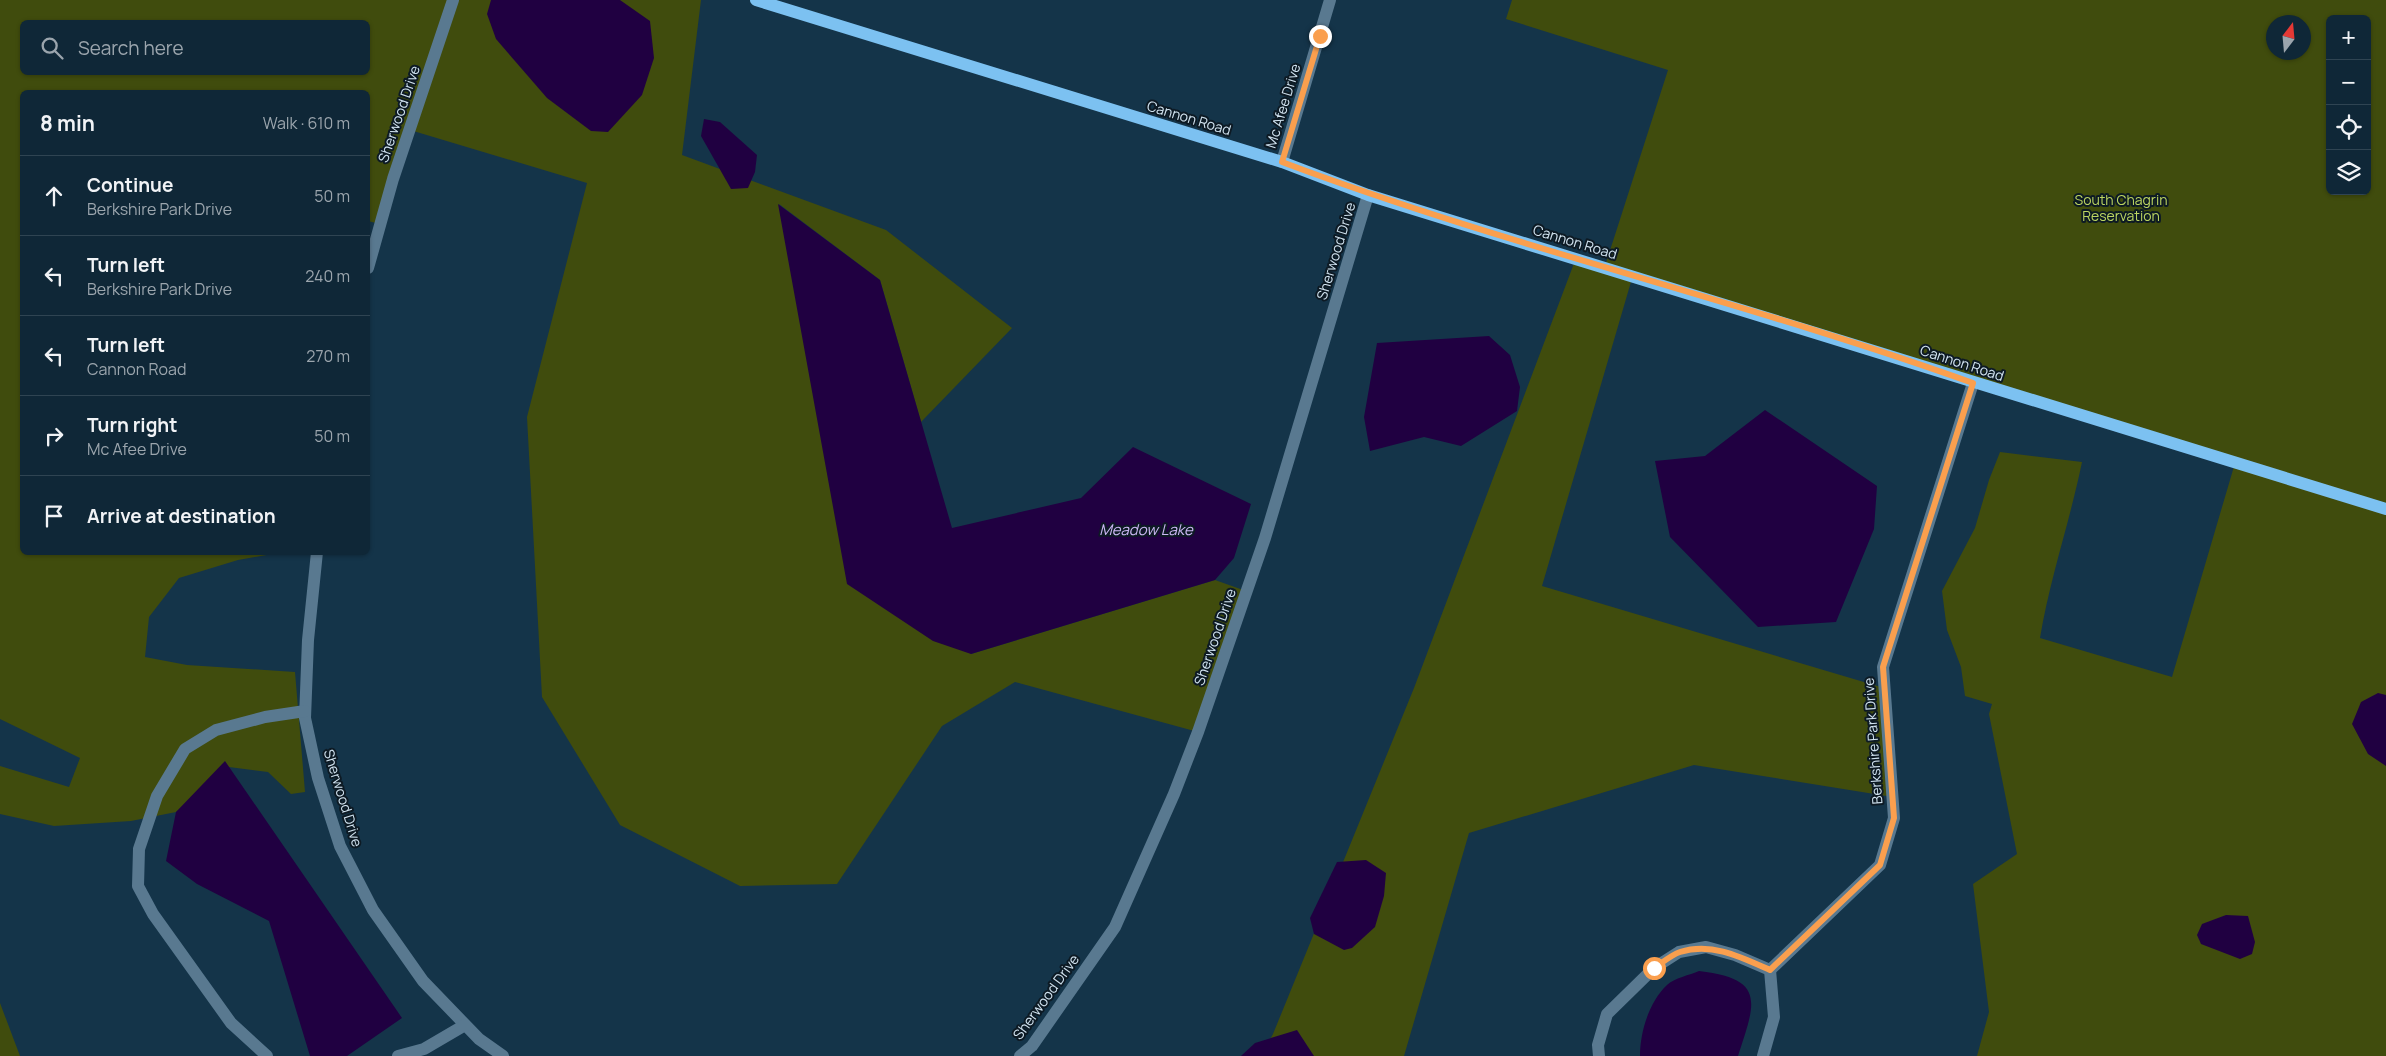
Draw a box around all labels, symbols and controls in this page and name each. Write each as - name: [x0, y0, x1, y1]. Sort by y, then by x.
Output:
- north arrow: [2266, 15, 2311, 60]
- map controls: [2326, 15, 2371, 195]
- button: +: [2326, 15, 2371, 60]
- search box: [20, 20, 370, 75]
- route end: [1309, 25, 1332, 48]
- icon: search: [38, 34, 66, 62]
- text: Search here: [78, 35, 184, 61]
- button: −: [2326, 60, 2371, 105]
- street label: Mc Afee Drive: [1261, 61, 1304, 150]
- street label: Sherwood Drive: [373, 63, 424, 165]
- street label: Cannon Road: [1145, 96, 1234, 139]
- button: locate: [2326, 105, 2371, 150]
- text: 8 min: [40, 109, 95, 137]
- text: Walk · 610 m: [263, 112, 350, 134]
- button: layers: [2326, 150, 2371, 195]
- text: Continue: [87, 172, 173, 198]
- icon: ahead: [40, 182, 68, 210]
- text: 50 m: [314, 185, 350, 207]
- park label: South Chagrin Reservation: [2075, 190, 2167, 225]
- text: Berkshire Park Drive: [87, 198, 232, 220]
- street label: Sherwood Drive: [1312, 200, 1359, 302]
- street label: Cannon Road: [1531, 220, 1620, 263]
- text: Turn left: [87, 252, 165, 278]
- icon: left: [40, 262, 68, 290]
- text: 240 m: [305, 265, 350, 287]
- text: Berkshire Park Drive: [87, 278, 232, 300]
- text: Turn left: [87, 332, 165, 358]
- street label: Cannon Road: [1918, 340, 2006, 385]
- icon: left: [40, 342, 68, 370]
- text: 270 m: [306, 345, 350, 367]
- text: Cannon Road: [87, 358, 186, 380]
- text: Turn right: [87, 412, 177, 438]
- icon: right: [40, 422, 68, 450]
- text: 50 m: [314, 425, 350, 447]
- text: Mc Afee Drive: [87, 438, 187, 460]
- icon: arrive: [40, 502, 68, 530]
- text: Arrive at destination: [87, 503, 276, 529]
- water label: Meadow Lake: [1099, 519, 1194, 540]
- street label: Sherwood Drive: [1189, 586, 1240, 688]
- street label: Berkshire Park Drive: [1859, 677, 1886, 805]
- street label: Sherwood Drive: [320, 747, 367, 849]
- street label: Sherwood Drive: [1008, 950, 1083, 1043]
- route start: [1643, 957, 1666, 980]

